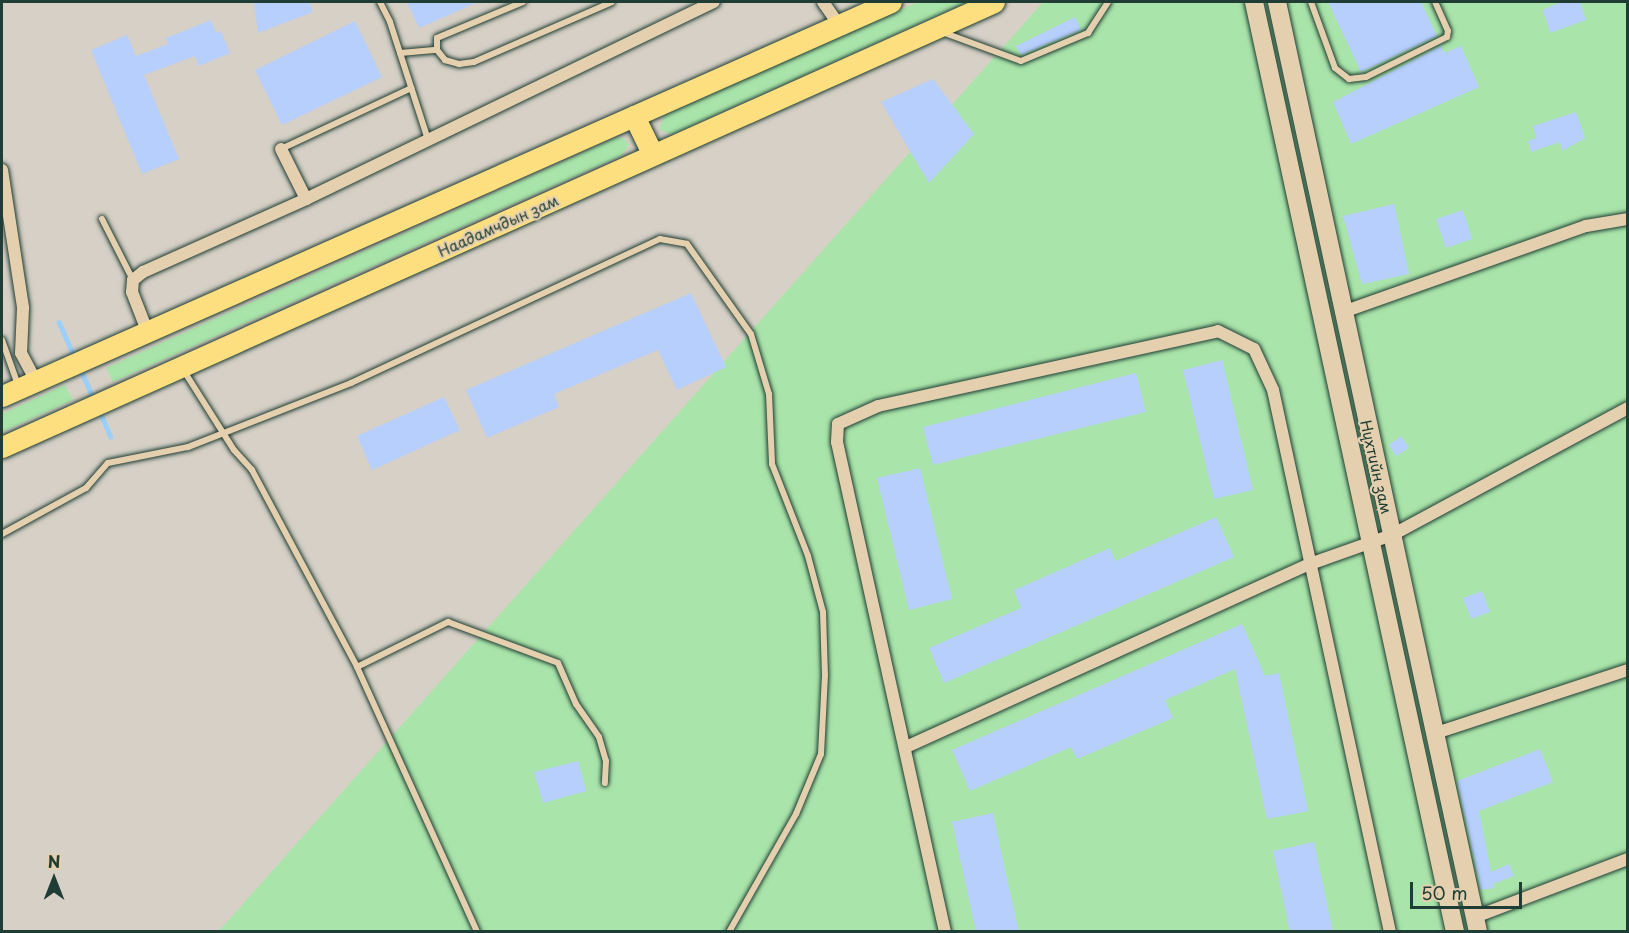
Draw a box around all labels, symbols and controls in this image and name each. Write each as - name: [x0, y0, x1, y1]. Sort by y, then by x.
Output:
- street label: Наадамчдын зам: [434, 190, 562, 260]
- street label: Нүхтийн зам: [1357, 418, 1397, 516]
- north arrow: [24, 849, 84, 909]
- text: N: [48, 849, 60, 873]
- scale bar: [1413, 870, 1526, 908]
- text: 50 m: [1421, 879, 1468, 906]

